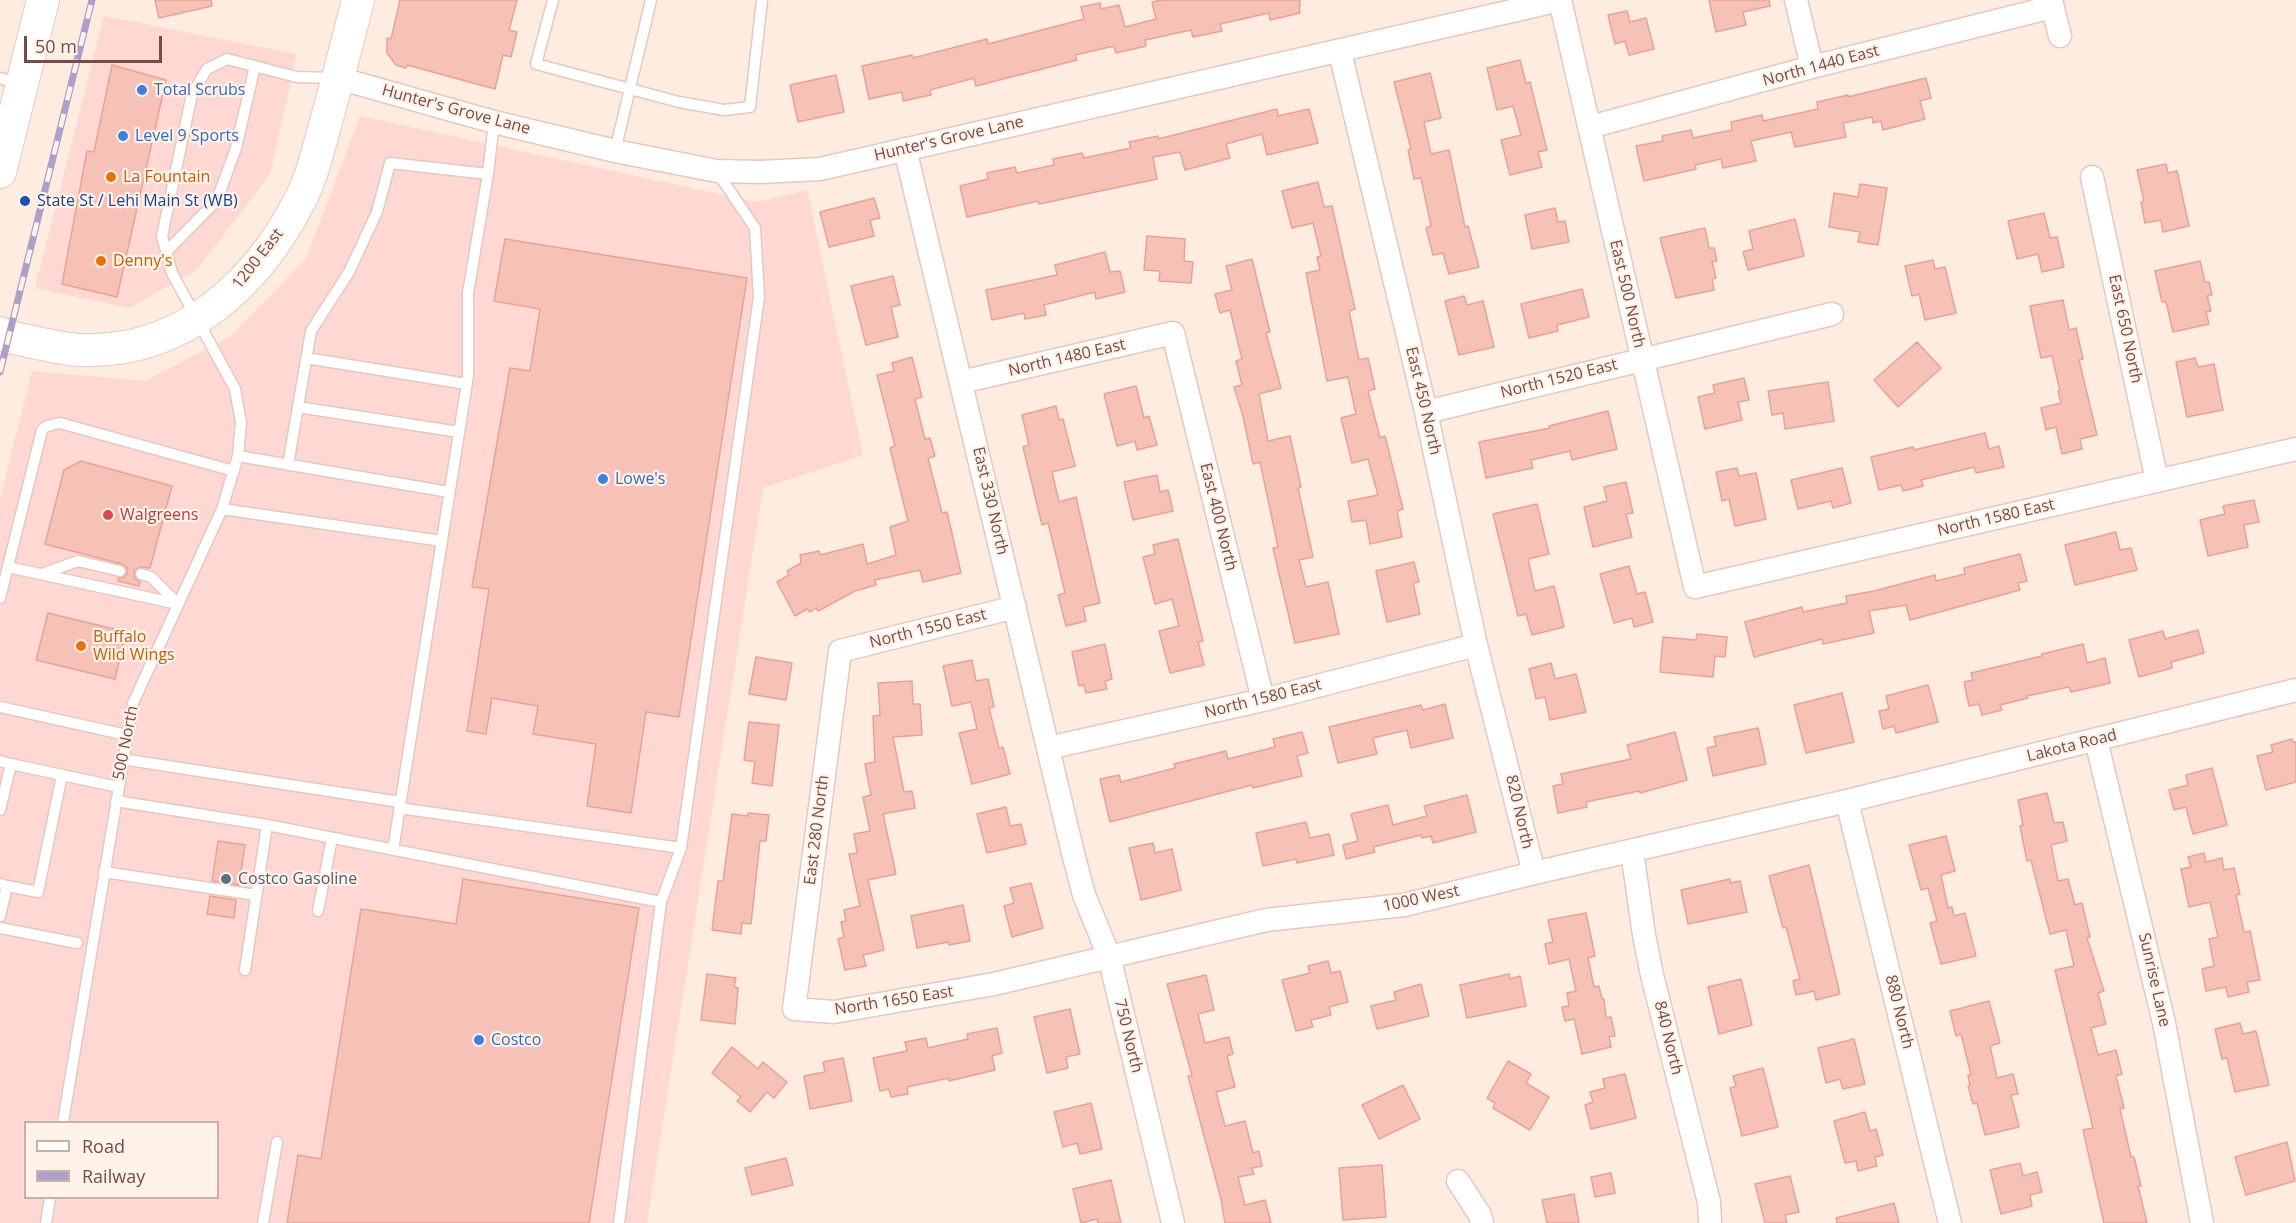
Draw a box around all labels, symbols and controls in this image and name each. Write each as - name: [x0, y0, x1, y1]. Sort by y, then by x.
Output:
- scale bar: [27, 24, 165, 62]
- text: 50 m: [35, 34, 77, 58]
- street label: North 1440 East: [1761, 41, 1881, 91]
- place label: Total Scrubs: [154, 80, 245, 100]
- street label: Hunter's Grove Lane: [380, 81, 532, 139]
- marker: Total Scrubs: [135, 83, 149, 97]
- street label: Hunter's Grove Lane: [872, 112, 1026, 166]
- place label: Level 9 Sports: [135, 126, 239, 146]
- marker: Level 9 Sports: [116, 129, 130, 143]
- place label: La Fountain: [123, 167, 210, 187]
- marker: La Fountain: [104, 170, 118, 184]
- place label: State St / Lehi Main St (WB): [37, 191, 238, 211]
- marker: State St / Lehi Main St (WB): [18, 194, 32, 208]
- street label: 1200 East: [228, 225, 288, 293]
- street label: East 500 North: [1605, 238, 1649, 350]
- place label: Denny's: [113, 251, 172, 271]
- marker: Denny's: [94, 254, 108, 268]
- street label: East 650 North: [2104, 273, 2146, 385]
- street label: North 1480 East: [1007, 335, 1127, 381]
- street label: East 450 North: [1401, 345, 1445, 457]
- street label: North 1520 East: [1499, 355, 1619, 403]
- street label: East 330 North: [968, 445, 1012, 557]
- street label: East 400 North: [1195, 461, 1241, 573]
- place label: Lowe's: [615, 469, 665, 489]
- marker: Lowe's: [596, 472, 610, 486]
- street label: North 1580 East: [1936, 495, 2056, 541]
- place label: Walgreens: [120, 505, 198, 525]
- marker: Walgreens: [101, 508, 115, 522]
- street label: North 1550 East: [868, 605, 988, 653]
- place label: Buffalo Wild Wings: [93, 627, 175, 665]
- marker: Buffalo Wild Wings: [74, 639, 88, 653]
- street label: North 1580 East: [1203, 675, 1323, 723]
- street label: 500 North: [109, 704, 143, 782]
- street label: Lakota Road: [2025, 726, 2119, 766]
- street label: 820 North: [1501, 773, 1537, 851]
- street label: East 280 North: [801, 774, 833, 886]
- place label: Costco Gasoline: [238, 869, 357, 889]
- marker: Costco Gasoline: [219, 872, 233, 886]
- street label: 1000 West: [1381, 882, 1461, 916]
- street label: Sunrise Lane: [2134, 931, 2174, 1029]
- street label: 880 North: [1881, 973, 1917, 1051]
- street label: North 1650 East: [833, 982, 955, 1020]
- street label: 750 North: [1110, 997, 1146, 1075]
- street label: 840 North: [1650, 999, 1686, 1077]
- place label: Costco: [491, 1030, 541, 1050]
- marker: Costco: [472, 1033, 486, 1047]
- legend: [24, 1121, 219, 1199]
- text: Road: [82, 1134, 125, 1158]
- text: Railway: [82, 1164, 145, 1188]

